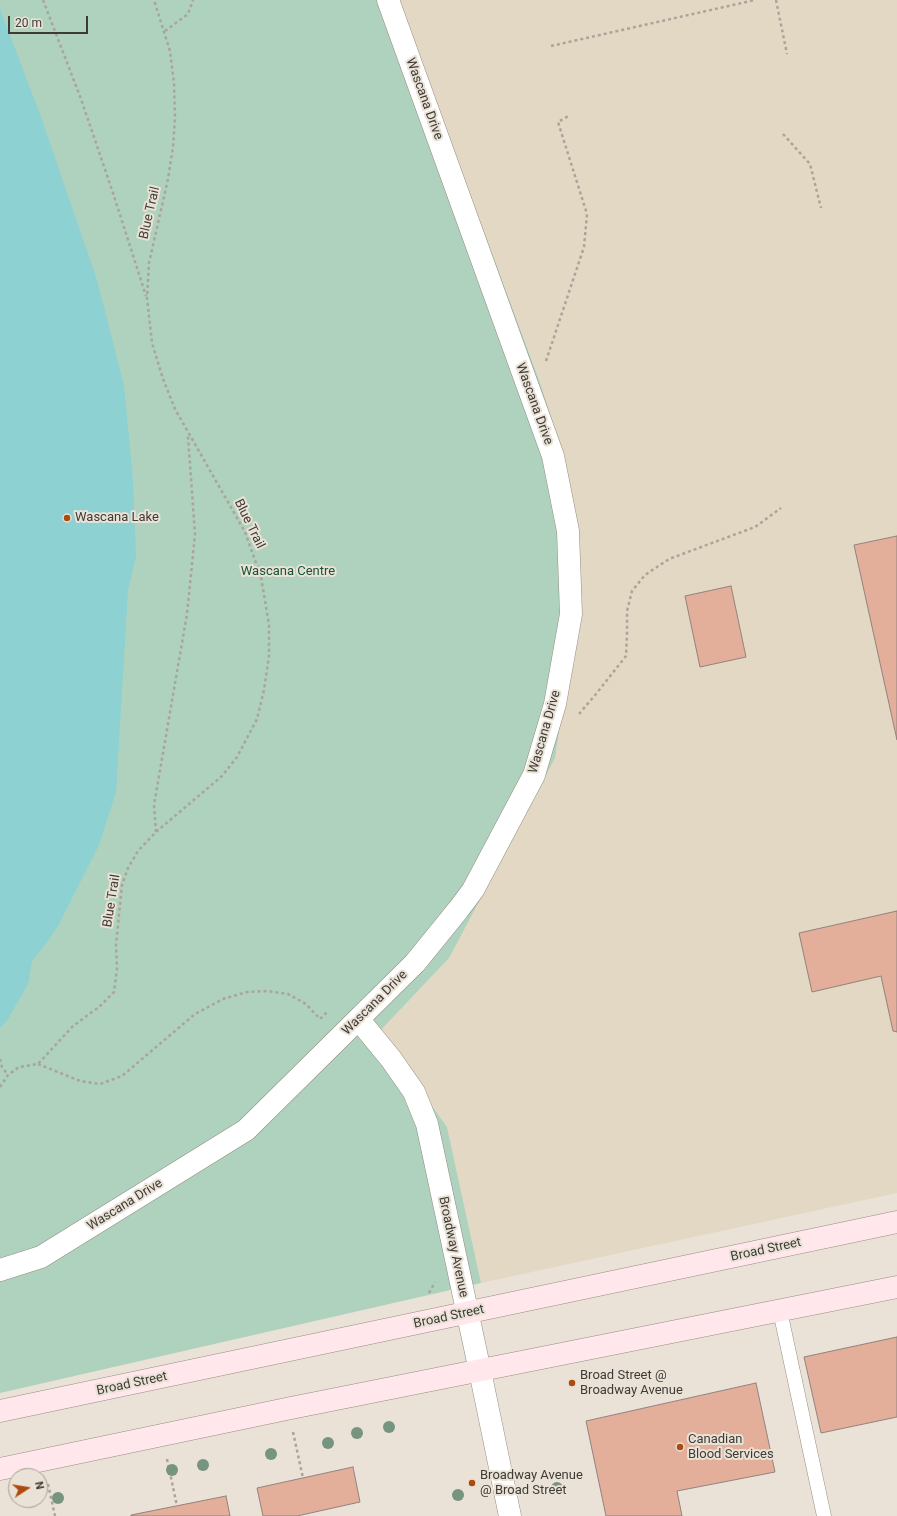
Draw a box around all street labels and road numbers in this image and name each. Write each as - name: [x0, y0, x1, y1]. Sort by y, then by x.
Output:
- street label: Wascana Drive: [402, 56, 446, 142]
- street label: Blue Trail: [136, 185, 164, 241]
- street label: Wascana Drive: [512, 361, 556, 447]
- street label: Blue Trail: [230, 497, 268, 551]
- street label: Wascana Drive: [526, 689, 564, 775]
- street label: Blue Trail: [100, 873, 124, 929]
- street label: Wascana Drive: [339, 967, 411, 1039]
- street label: Wascana Drive: [85, 1176, 165, 1234]
- street label: Broadway Avenue: [435, 1195, 471, 1299]
- street label: Broad Street: [729, 1235, 803, 1265]
- street label: Broad Street: [412, 1302, 486, 1332]
- street label: Broad Street: [95, 1369, 169, 1399]

